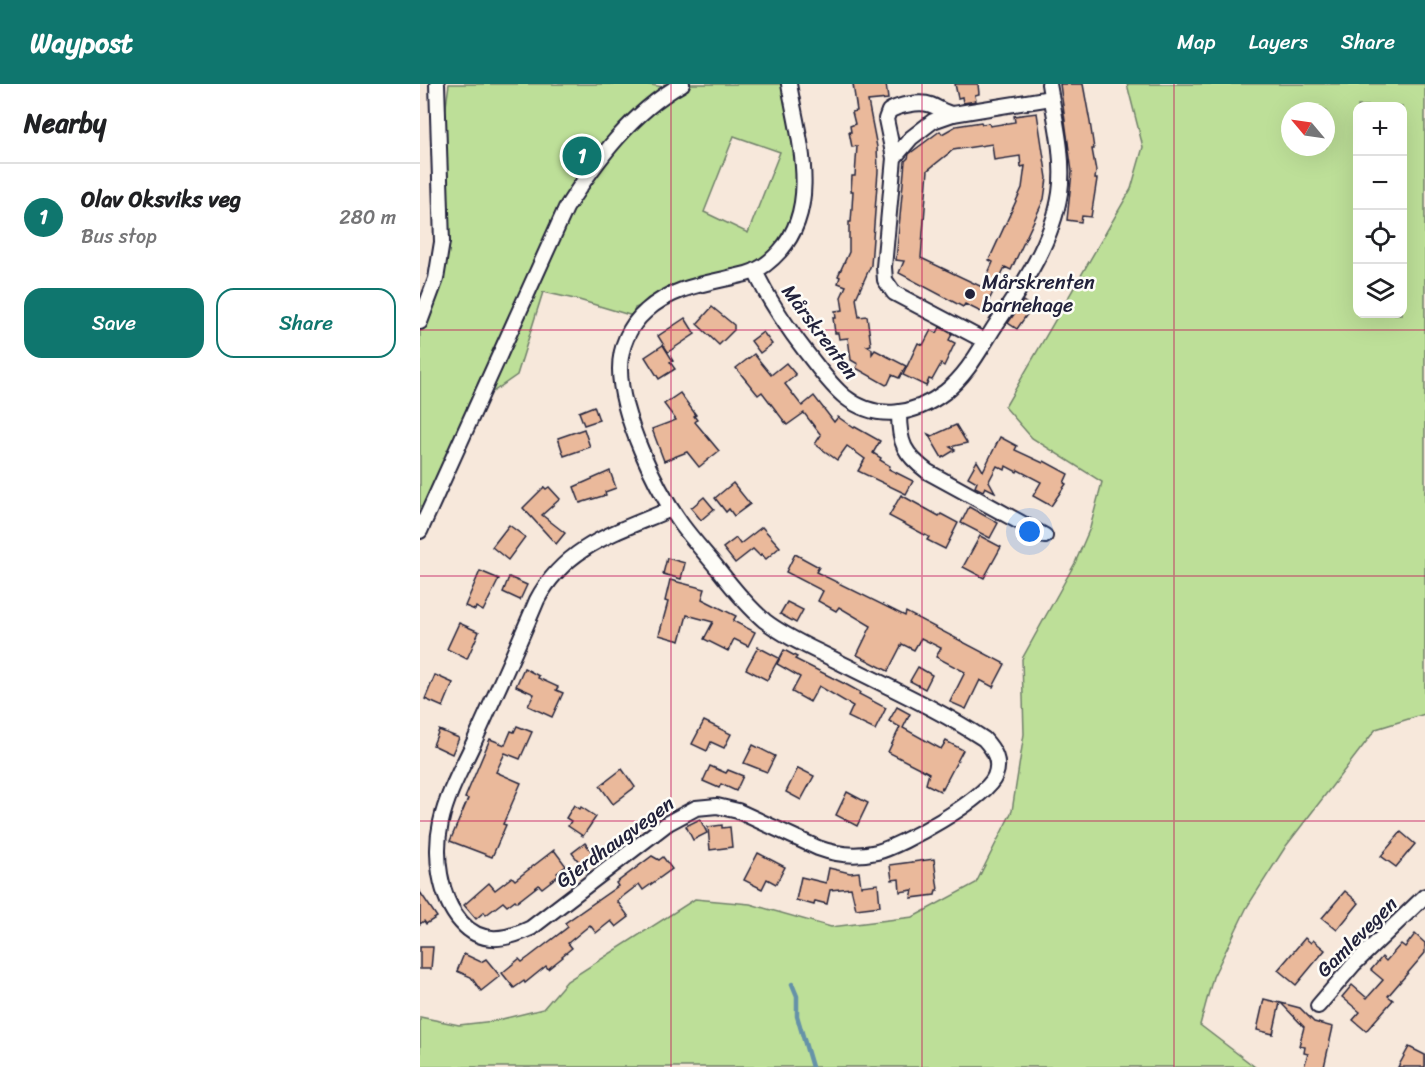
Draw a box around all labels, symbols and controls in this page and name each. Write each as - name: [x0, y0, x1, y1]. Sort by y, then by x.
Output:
- text: Waypost: [30, 18, 133, 67]
- text: Map: [1177, 23, 1216, 61]
- text: Layers: [1249, 23, 1308, 61]
- text: Share: [1341, 23, 1395, 61]
- text: Nearby: [24, 100, 106, 146]
- north arrow: [1281, 102, 1335, 156]
- map controls: [1353, 102, 1407, 318]
- button: +: [1353, 102, 1407, 156]
- pin: 1: [562, 134, 602, 178]
- button: −: [1353, 156, 1407, 210]
- text: Olav Oksviks veg: [81, 180, 241, 219]
- text: 1: [39, 200, 48, 235]
- text: 280 m: [339, 200, 396, 235]
- button: locate: [1353, 210, 1407, 264]
- text: Bus stop: [81, 219, 157, 254]
- button: layers: [1353, 264, 1407, 318]
- place label: Mårskrenten barnehage: [982, 265, 1095, 323]
- street label: Mårskrenten: [772, 276, 868, 388]
- marker: Mårskrenten barnehage: [963, 287, 977, 301]
- button: Save: [24, 288, 204, 358]
- button: Share: [216, 288, 396, 358]
- your location: [1015, 517, 1044, 546]
- street label: Gjerdhaugvegen: [548, 787, 682, 897]
- street label: Gamlevegen: [1308, 888, 1406, 986]

